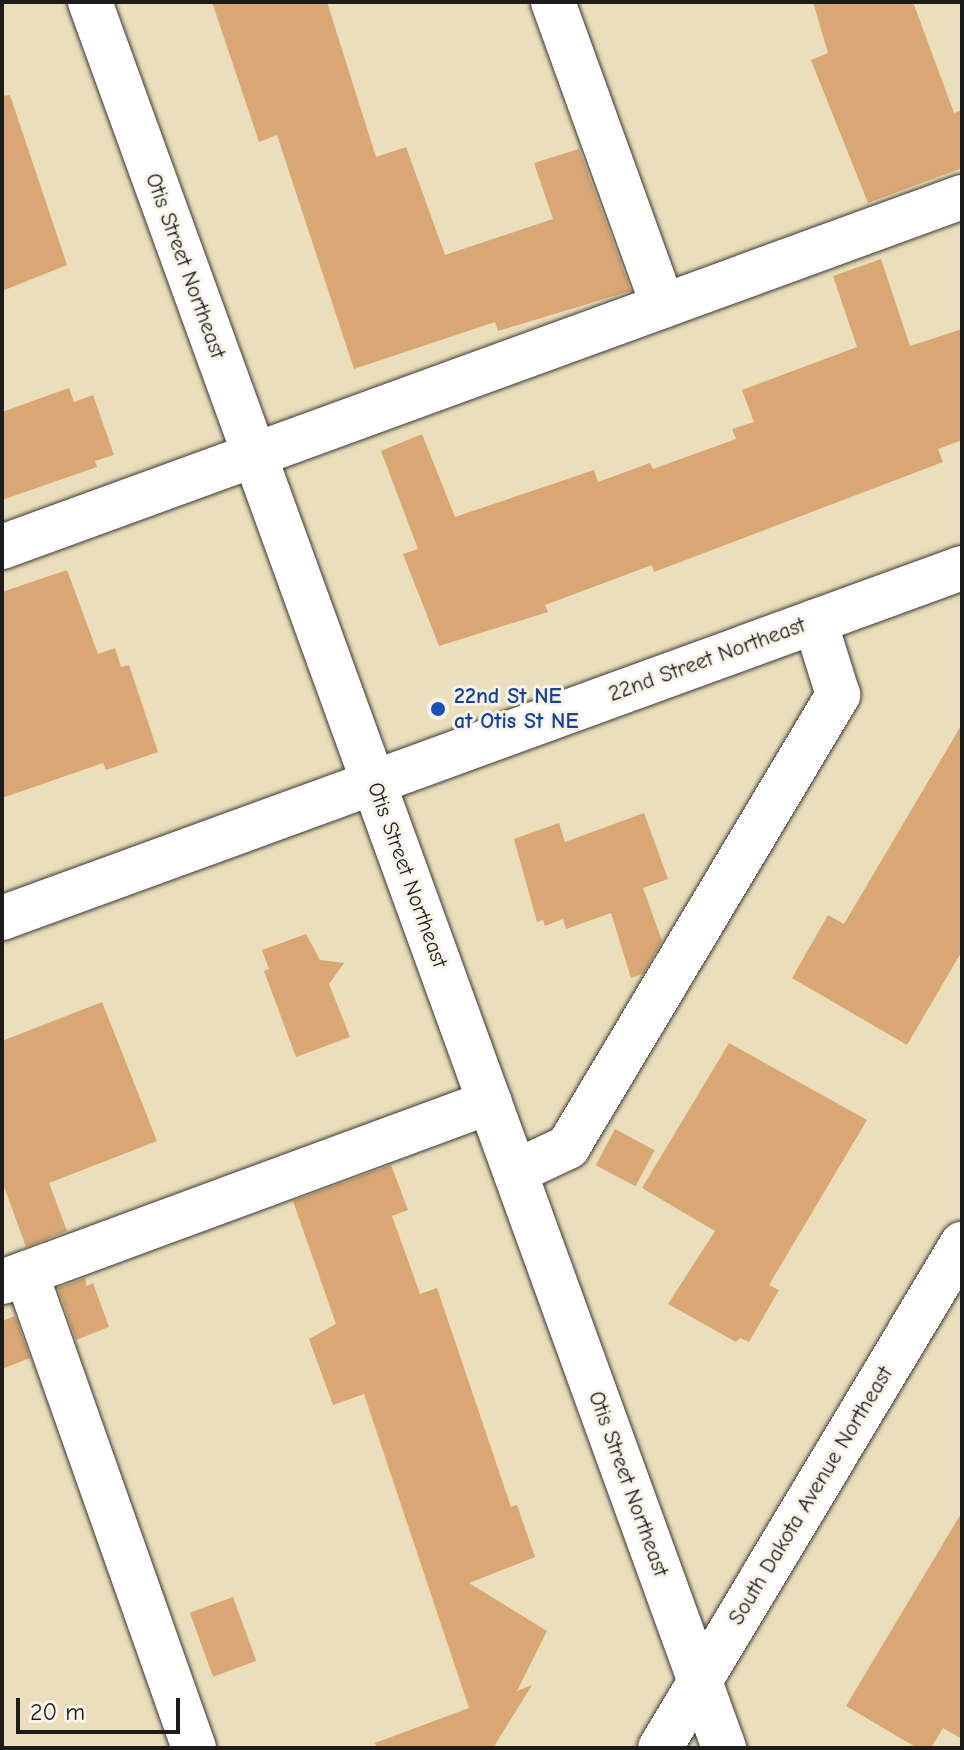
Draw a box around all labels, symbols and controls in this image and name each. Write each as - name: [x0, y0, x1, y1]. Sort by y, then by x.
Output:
- street label: Otis Street Northeast: [139, 170, 231, 362]
- street label: 22nd Street Northeast: [605, 612, 809, 708]
- place label: 22nd St NE at Otis St NE: [454, 683, 578, 734]
- marker: 22nd St NE at Otis St NE: [429, 700, 447, 718]
- street label: Otis Street Northeast: [361, 779, 453, 971]
- street label: South Dakota Avenue Northeast: [723, 1362, 899, 1630]
- street label: Otis Street Northeast: [582, 1388, 674, 1580]
- scale bar: [20, 1682, 184, 1732]
- text: 20 m: [30, 1698, 85, 1726]

